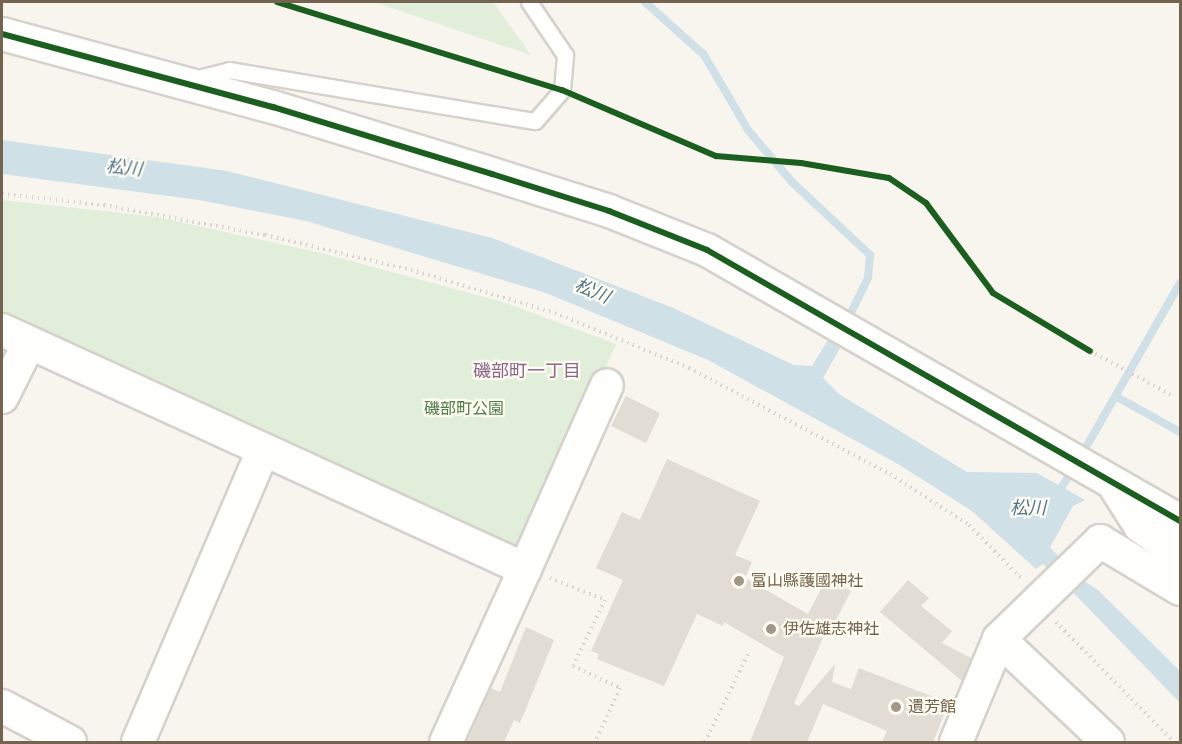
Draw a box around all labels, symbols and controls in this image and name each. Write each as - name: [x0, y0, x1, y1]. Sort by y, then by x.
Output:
- water label: 松川: [105, 156, 143, 182]
- water label: 松川: [571, 275, 613, 309]
- district label: 磯部町一丁目: [473, 361, 581, 383]
- park label: 磯部町公園: [424, 399, 504, 419]
- water label: 松川: [1010, 498, 1046, 520]
- place label: 富山縣護國神社: [751, 571, 863, 591]
- marker: 富山縣護國神社: [732, 574, 746, 588]
- place label: 伊佐雄志神社: [783, 619, 879, 639]
- marker: 伊佐雄志神社: [764, 622, 778, 636]
- place label: 遺芳館: [908, 697, 956, 717]
- marker: 遺芳館: [889, 700, 903, 714]

